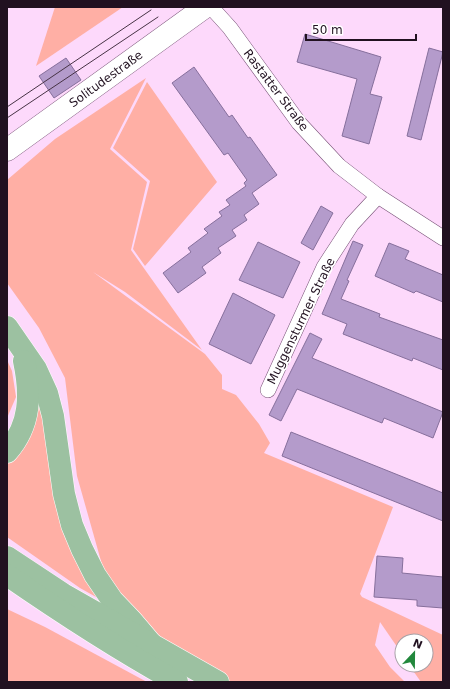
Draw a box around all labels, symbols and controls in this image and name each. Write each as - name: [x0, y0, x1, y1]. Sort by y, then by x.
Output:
- scale bar: [306, 16, 416, 42]
- text: 50 m: [312, 23, 343, 37]
- street label: Rastatter Straße: [241, 46, 311, 134]
- street label: Solitudestraße: [67, 48, 145, 110]
- street label: Muggensturmer Straße: [264, 256, 338, 386]
- north arrow: [394, 633, 434, 673]
- text: N: [411, 636, 424, 652]

